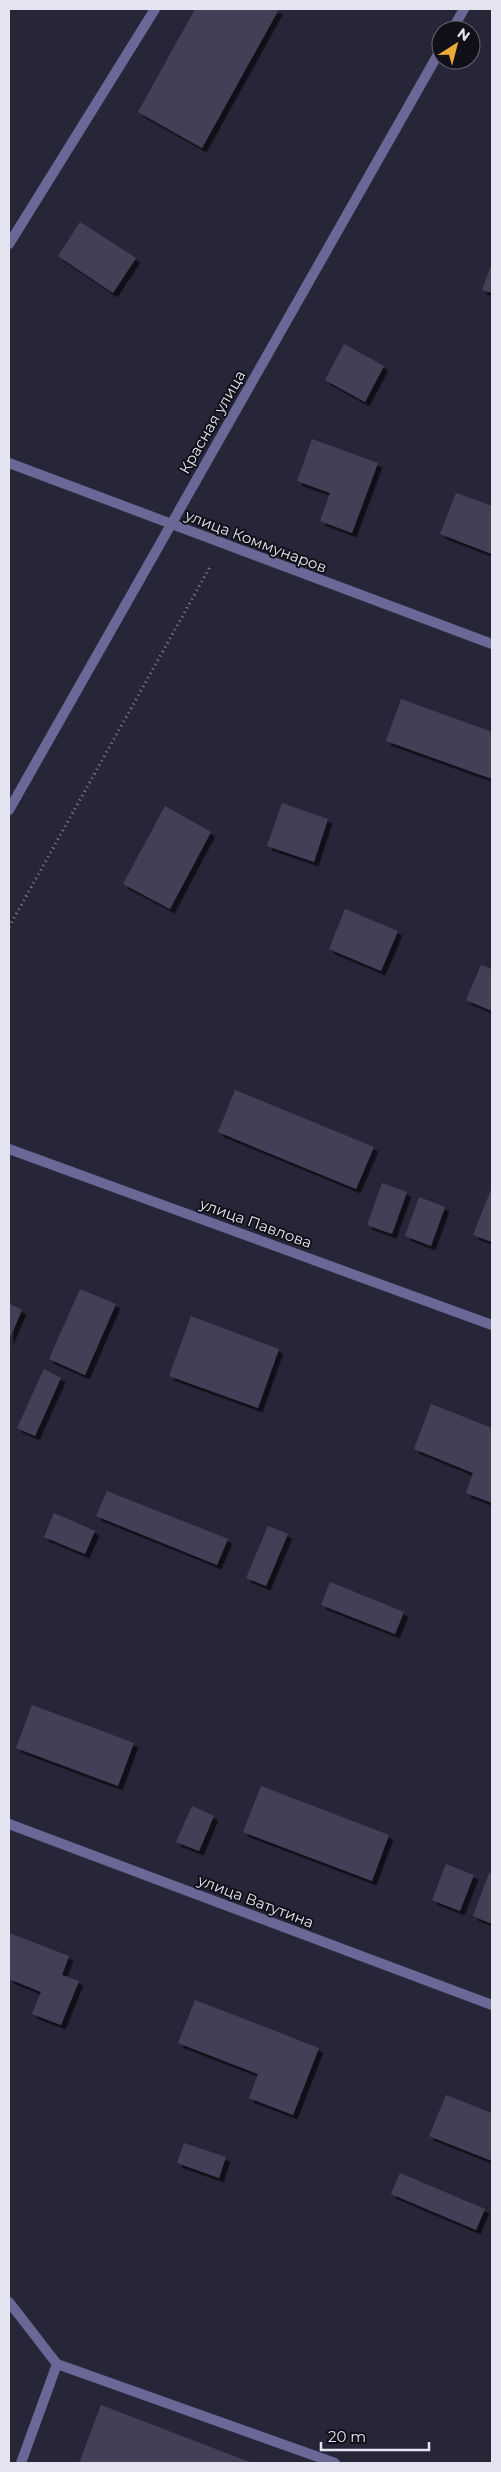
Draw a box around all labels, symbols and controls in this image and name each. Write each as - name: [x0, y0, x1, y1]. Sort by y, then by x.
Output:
- north arrow: [431, 20, 481, 70]
- text: N: [454, 24, 474, 45]
- street label: Красная улица: [175, 367, 249, 477]
- street label: улица Коммунаров: [182, 505, 330, 577]
- street label: улица Павлова: [196, 1194, 315, 1252]
- street label: улица Ватутина: [194, 1870, 317, 1932]
- scale bar: [321, 2420, 428, 2452]
- text: 20 m: [328, 2427, 366, 2446]

